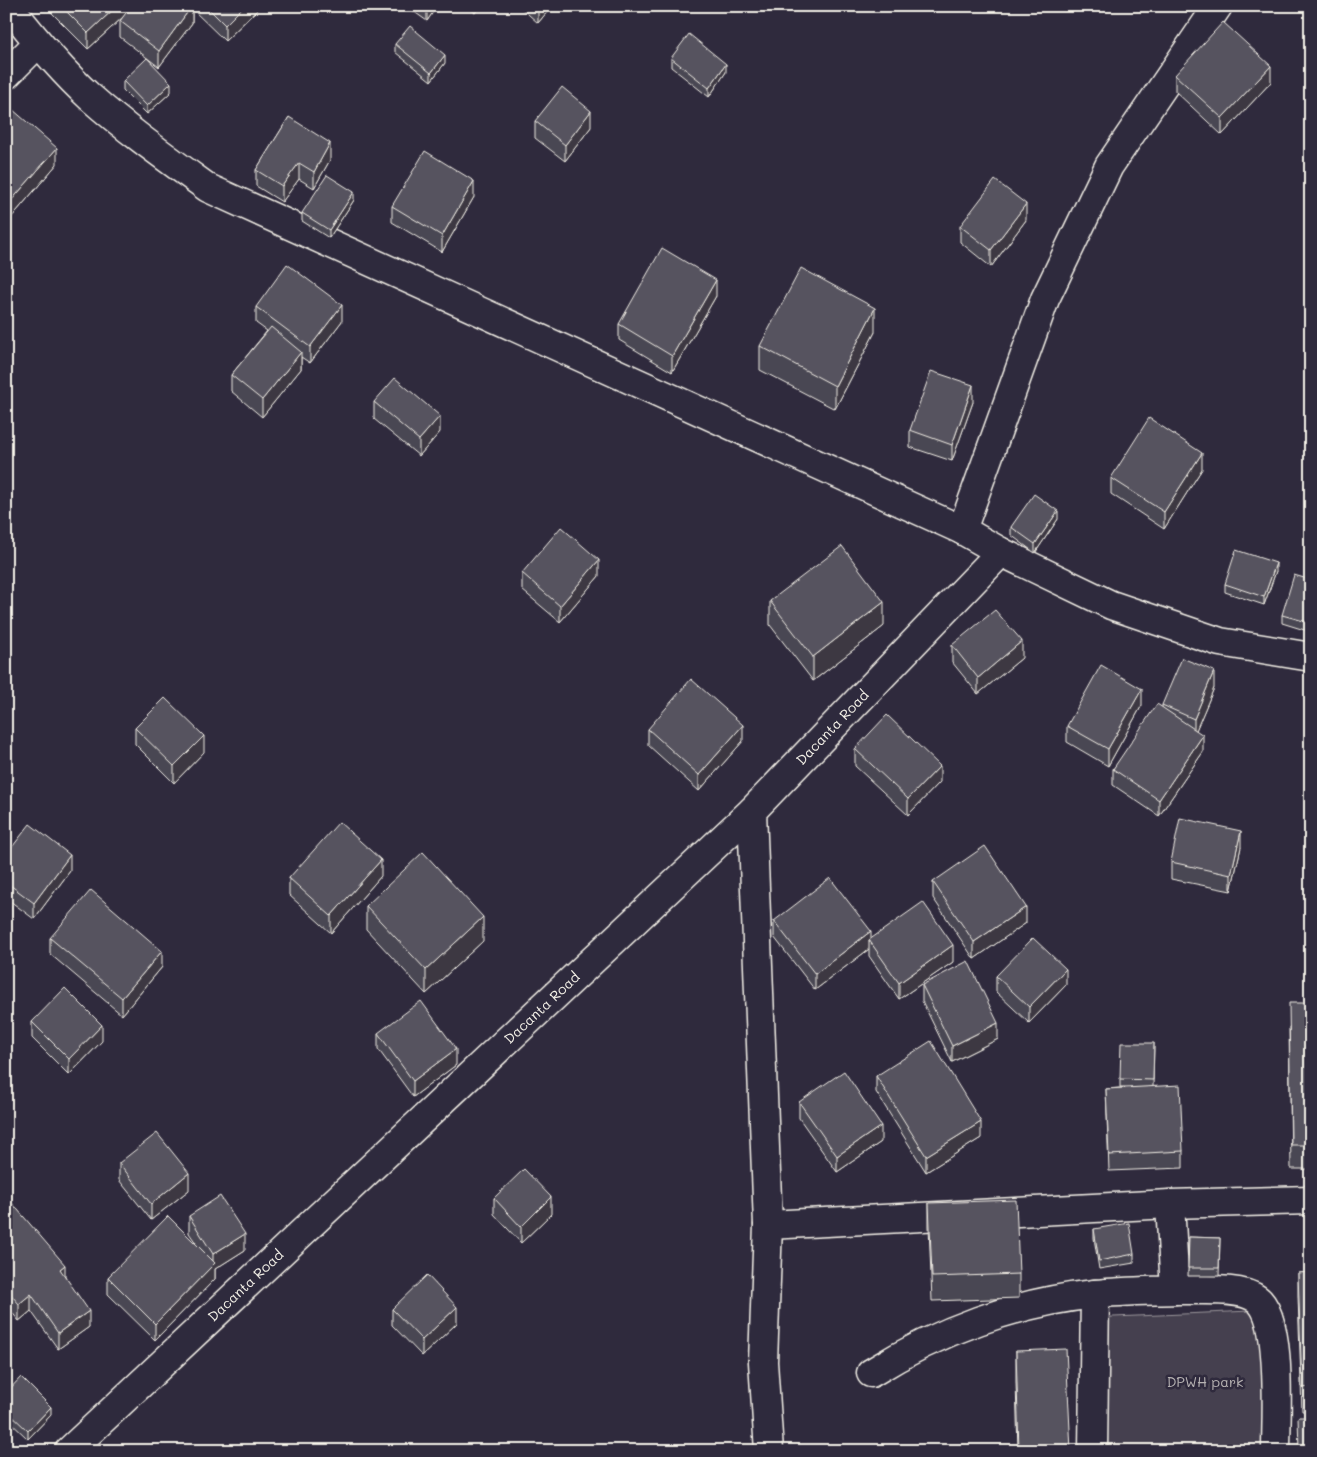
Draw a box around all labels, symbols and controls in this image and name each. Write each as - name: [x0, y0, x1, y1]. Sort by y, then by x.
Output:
- street label: Dacanta Road: [791, 685, 873, 769]
- street label: Dacanta Road: [499, 967, 584, 1048]
- street label: Dacanta Road: [203, 1245, 287, 1325]
- park label: DPWH park: [1167, 1372, 1243, 1391]

